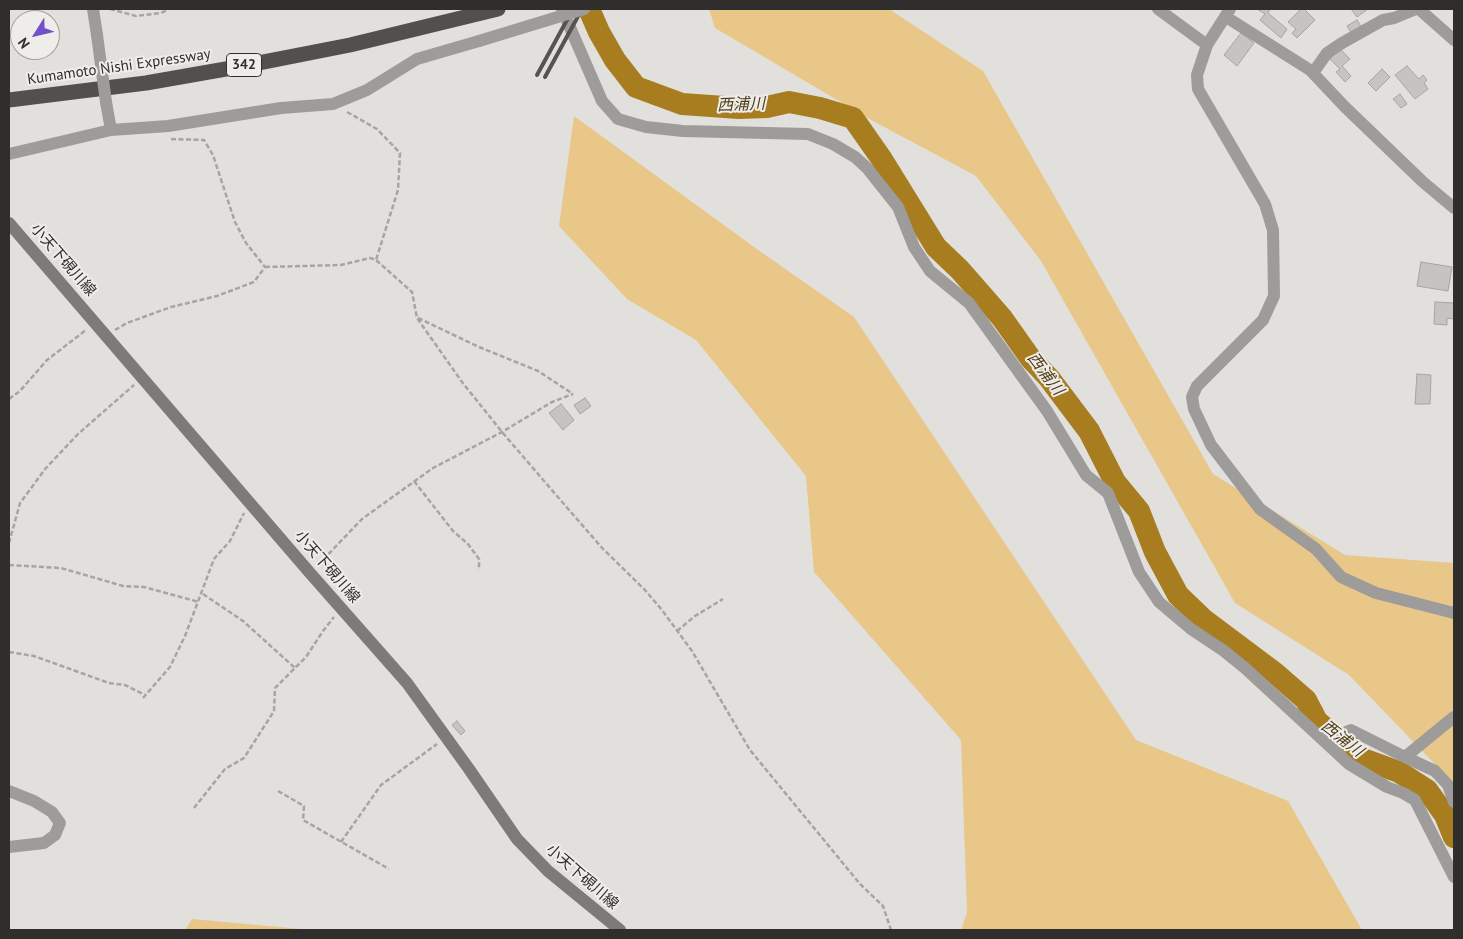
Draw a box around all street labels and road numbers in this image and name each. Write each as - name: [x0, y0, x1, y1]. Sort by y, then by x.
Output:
- street label: Kumamoto Nishi Expressway: [26, 45, 212, 89]
- road number: 342: [226, 54, 262, 76]
- street label: 小天下硯川線: [27, 220, 99, 300]
- street label: 小天下硯川線: [291, 527, 363, 607]
- street label: 小天下硯川線: [542, 841, 622, 913]

